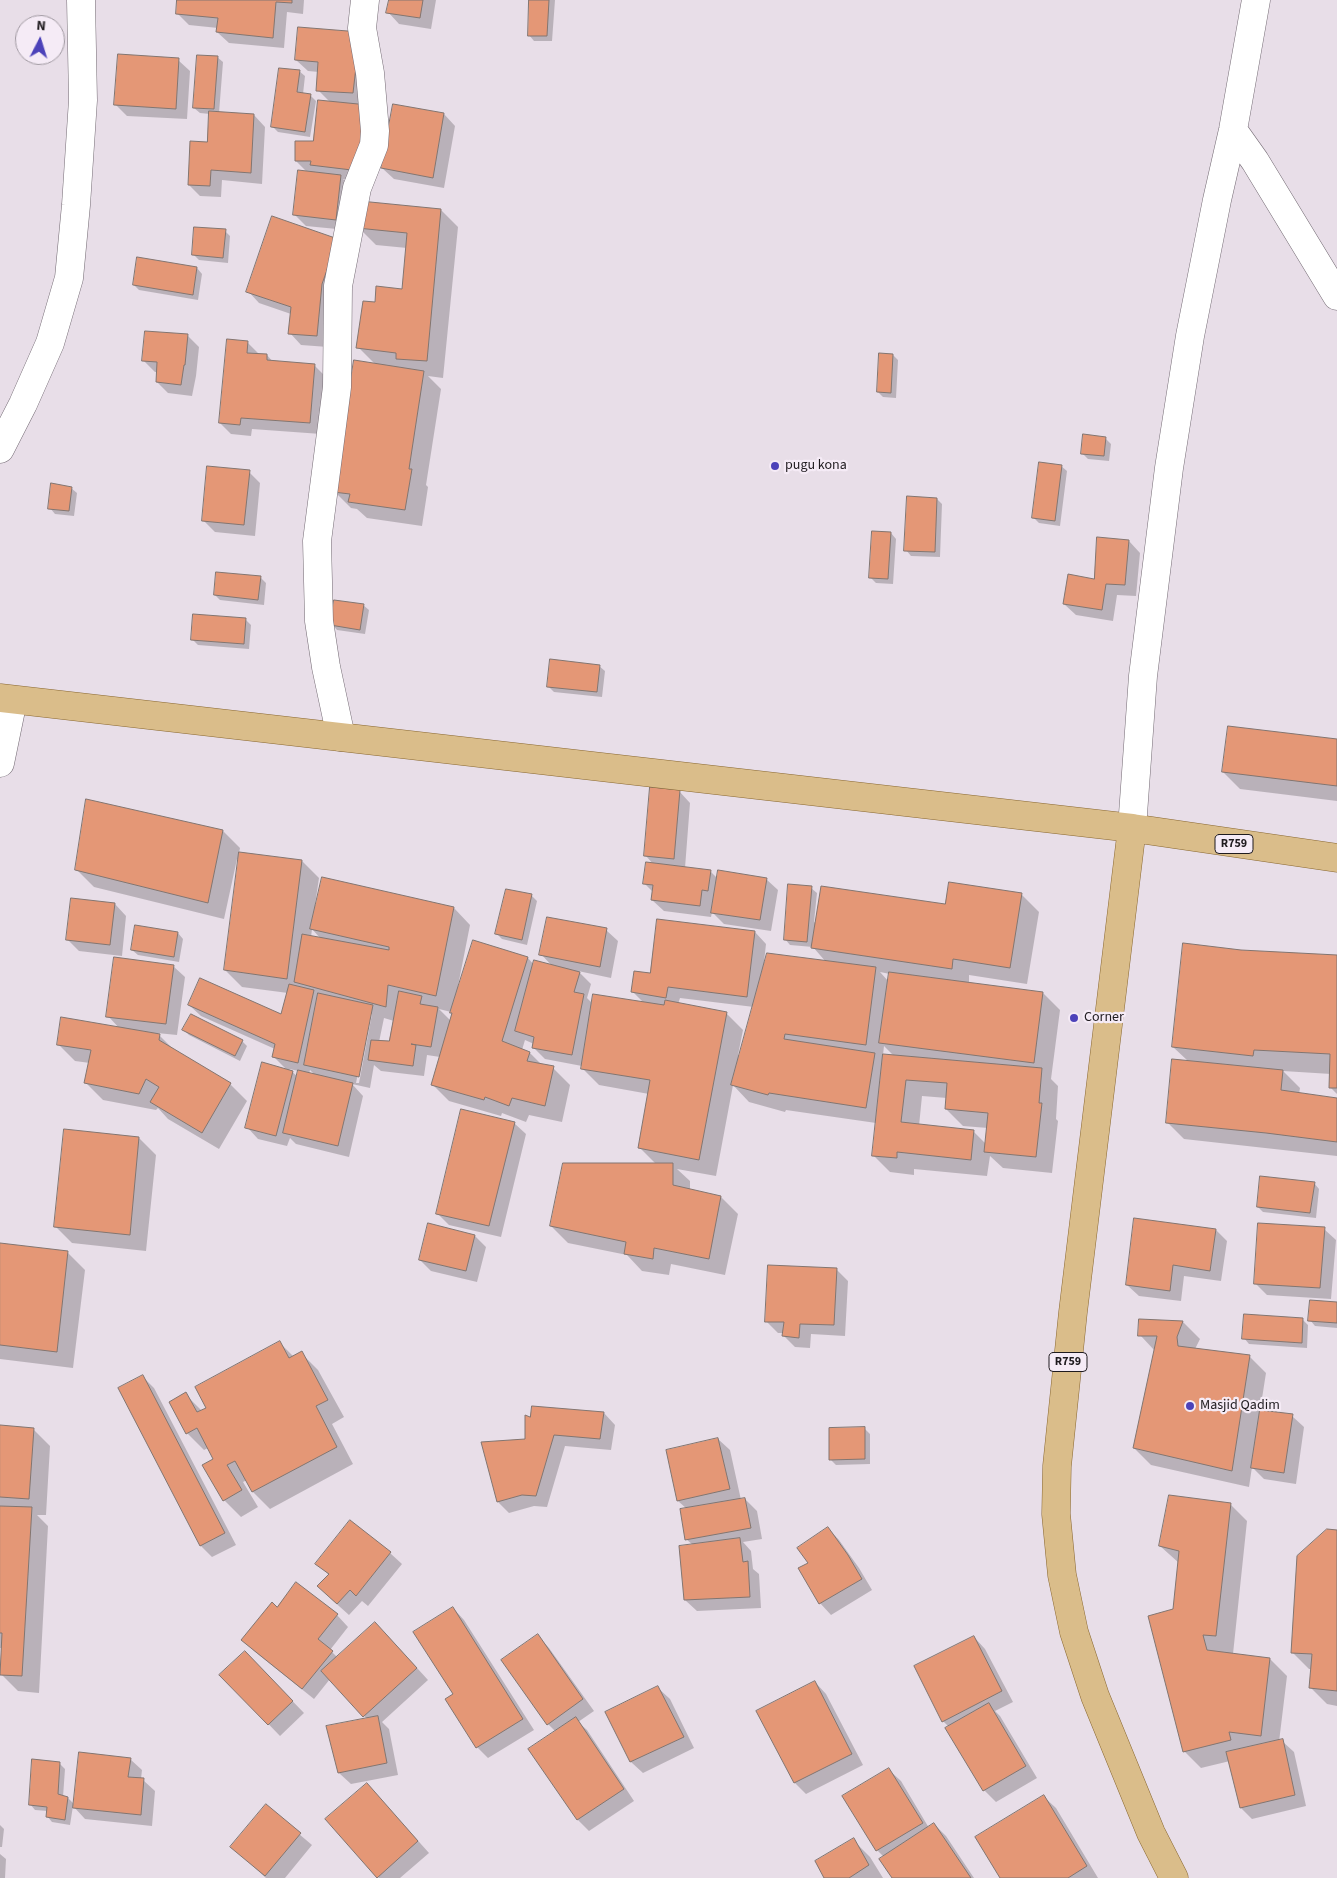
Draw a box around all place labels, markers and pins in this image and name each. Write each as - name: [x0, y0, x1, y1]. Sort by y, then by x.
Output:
- place label: pugu kona: [785, 458, 847, 474]
- marker: pugu kona: [769, 460, 781, 472]
- place label: Corner: [1084, 1010, 1124, 1026]
- marker: Corner: [1068, 1012, 1080, 1024]
- place label: Masjid Qadim: [1200, 1398, 1280, 1414]
- marker: Masjid Qadim: [1184, 1400, 1196, 1412]

